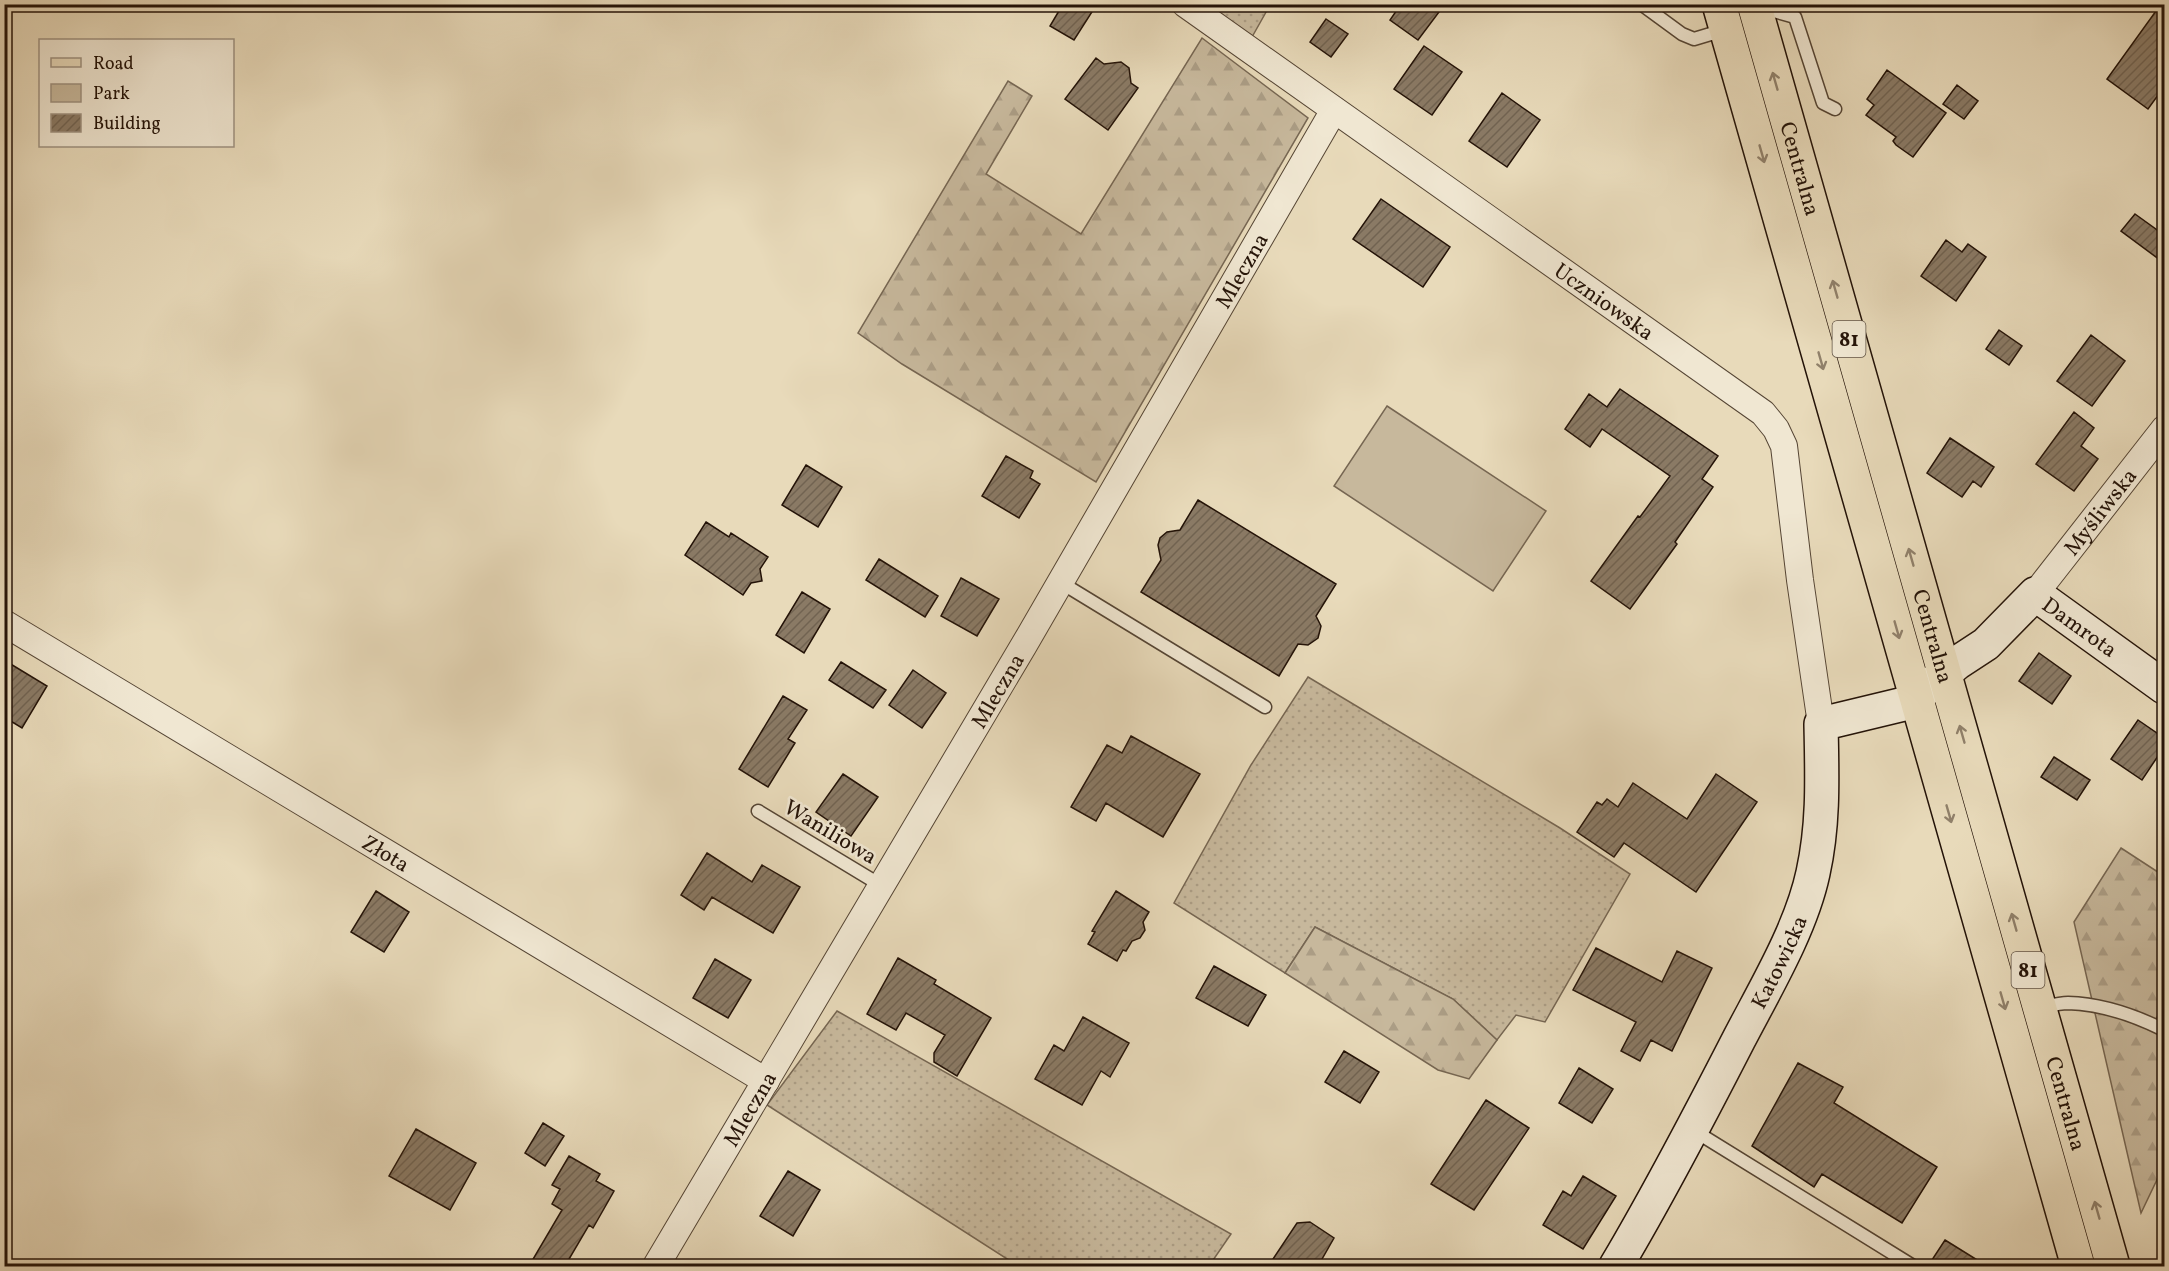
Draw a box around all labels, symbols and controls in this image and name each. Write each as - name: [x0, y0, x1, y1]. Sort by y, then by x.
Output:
- legend: [39, 39, 234, 147]
- text: Road: [93, 52, 134, 77]
- one-way arrow: [1769, 72, 1780, 91]
- text: Park: [93, 82, 130, 107]
- text: Building: [93, 112, 161, 137]
- street label: Centralna: [1770, 118, 1827, 220]
- one-way arrow: [1757, 144, 1768, 163]
- street label: Mleczna: [1209, 228, 1277, 315]
- street label: Uczniowska: [1547, 257, 1660, 349]
- one-way arrow: [1829, 279, 1840, 298]
- road number: 81: [1832, 321, 1866, 357]
- one-way arrow: [1816, 352, 1827, 371]
- street label: Myśliwska: [2058, 463, 2146, 563]
- one-way arrow: [1905, 548, 1917, 567]
- street label: Centralna: [1903, 586, 1959, 687]
- street label: Damrota: [2035, 591, 2123, 666]
- one-way arrow: [1892, 620, 1903, 639]
- street label: Mleczna: [965, 648, 1034, 735]
- one-way arrow: [1956, 725, 1967, 744]
- street label: Waniliowa: [777, 793, 882, 873]
- one-way arrow: [1944, 804, 1956, 823]
- street label: Złota: [355, 829, 415, 881]
- street label: Katowicka: [1745, 911, 1817, 1015]
- one-way arrow: [2008, 913, 2019, 932]
- road number: 81: [2012, 952, 2044, 988]
- one-way arrow: [1997, 991, 2009, 1010]
- street label: Centralna: [2036, 1053, 2092, 1155]
- street label: Mleczna: [717, 1066, 786, 1153]
- one-way arrow: [2091, 1201, 2102, 1220]

